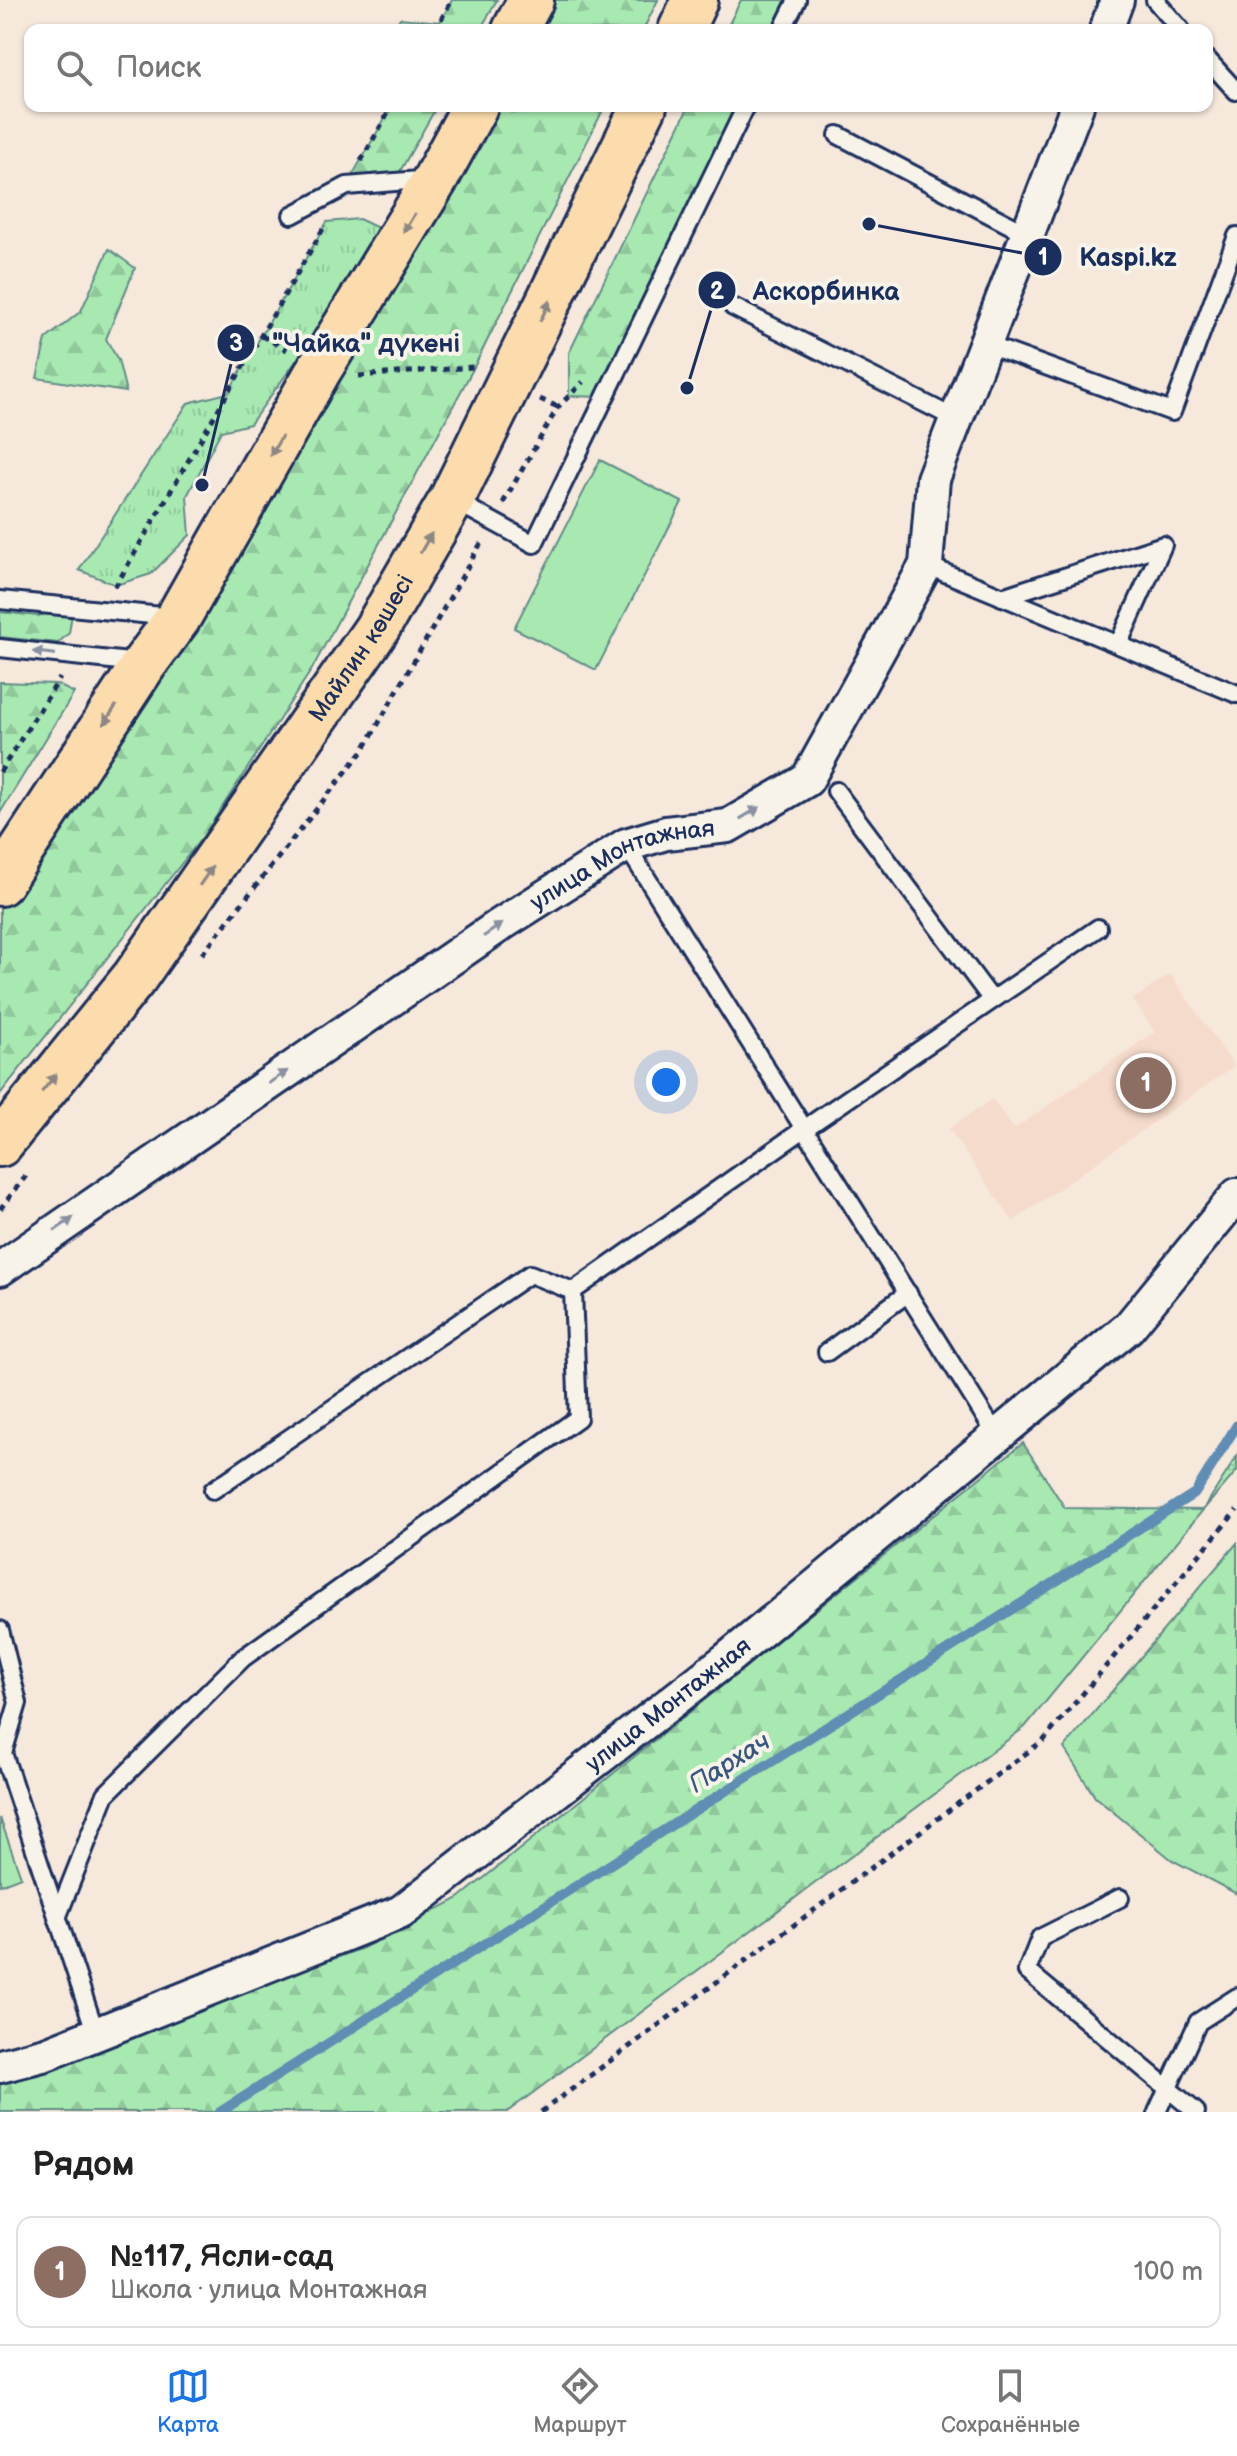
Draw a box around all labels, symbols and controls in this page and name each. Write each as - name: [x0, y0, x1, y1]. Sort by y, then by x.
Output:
- search box: [24, 24, 1213, 112]
- icon: search: [52, 46, 96, 90]
- text: Поиск: [116, 50, 202, 86]
- one-way arrow: [402, 212, 416, 234]
- callout: Kaspi.kz: [1023, 232, 1192, 282]
- text: 1: [1038, 243, 1048, 272]
- text: Kaspi.kz: [1079, 243, 1177, 274]
- callout: Аскорбинка: [697, 265, 915, 315]
- text: 2: [710, 277, 725, 306]
- text: Аскорбинка: [752, 277, 900, 308]
- one-way arrow: [538, 300, 552, 323]
- callout: "Чайка" дүкені: [216, 318, 476, 368]
- text: 3: [229, 329, 243, 358]
- text: "Чайка" дүкені: [272, 329, 460, 360]
- one-way arrow: [269, 435, 283, 457]
- one-way arrow: [419, 532, 433, 554]
- street label: Майлин көшесі: [303, 569, 420, 728]
- one-way arrow: [31, 646, 56, 659]
- one-way arrow: [104, 704, 118, 726]
- one-way arrow: [739, 806, 761, 820]
- street label: улица Монтажная: [525, 814, 716, 917]
- one-way arrow: [198, 865, 213, 886]
- one-way arrow: [482, 923, 503, 938]
- pin: 1: [1120, 1053, 1172, 1113]
- your location: [646, 1062, 686, 1102]
- one-way arrow: [267, 1070, 289, 1085]
- one-way arrow: [40, 1074, 57, 1094]
- one-way arrow: [54, 1217, 75, 1232]
- street label: улица Монтажная: [580, 1631, 757, 1778]
- water label: Пархач: [683, 1726, 776, 1800]
- text: Рядом: [32, 2144, 134, 2185]
- text: №117, Ясли-сад: [110, 2239, 333, 2275]
- text: 1: [55, 2257, 65, 2288]
- text: 100 m: [1134, 2257, 1203, 2288]
- text: Школа · улица Монтажная: [110, 2275, 428, 2306]
- tab: Карта: [157, 2364, 219, 2439]
- tab: Маршрут: [533, 2364, 627, 2439]
- tab: Сохранённые: [941, 2364, 1080, 2439]

